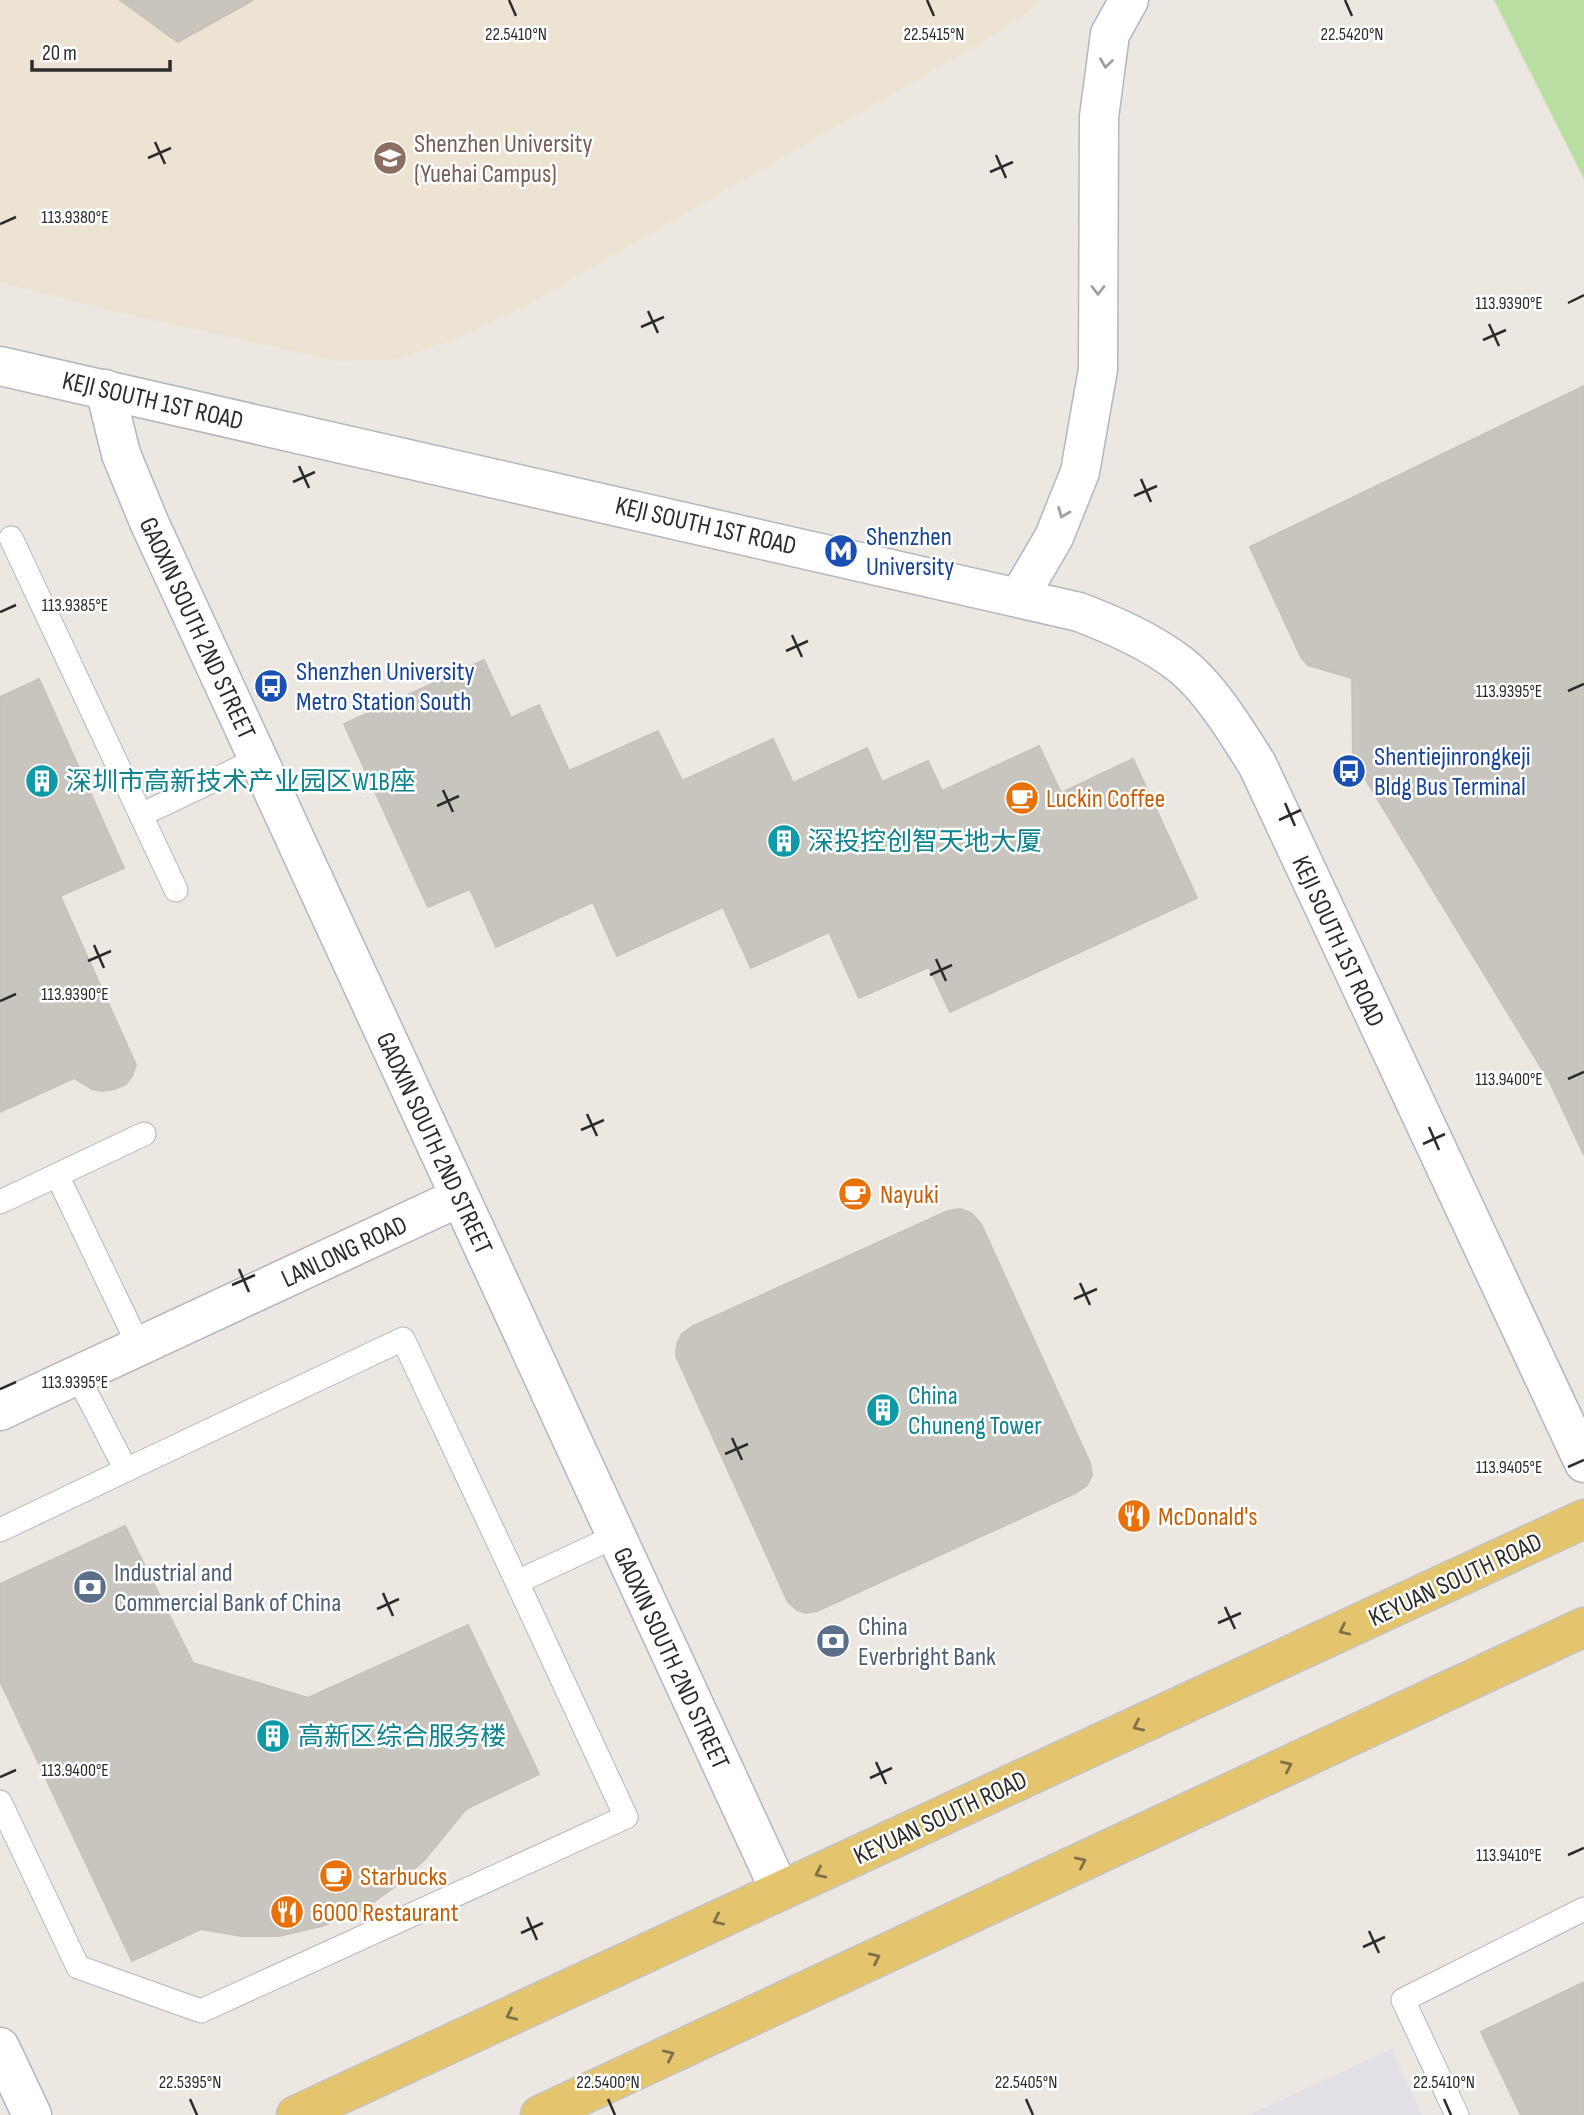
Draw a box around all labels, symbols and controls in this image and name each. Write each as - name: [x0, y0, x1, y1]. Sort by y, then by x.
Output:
- text: 22.5410°N: [485, 24, 547, 45]
- text: 22.5415°N: [903, 24, 965, 45]
- text: 22.5420°N: [1320, 24, 1384, 45]
- scale bar: [32, 28, 170, 72]
- text: 20 m: [42, 41, 77, 66]
- one-way arrow: [1099, 57, 1114, 69]
- place label: Shenzhen University (Yuehai Campus): [414, 129, 592, 190]
- school or university icon: Shenzhen University (Yuehai Campus): [371, 139, 409, 177]
- text: 113.9380°E: [41, 207, 109, 228]
- one-way arrow: [1090, 285, 1106, 296]
- text: 113.9390°E: [1475, 293, 1543, 314]
- street label: KEJI SOUTH 1ST ROAD: [59, 366, 246, 437]
- street label: KEJI SOUTH 1ST ROAD: [612, 491, 799, 562]
- one-way arrow: [1058, 506, 1072, 518]
- street label: GAOXIN SOUTH 2ND STREET: [132, 513, 262, 744]
- place label: Shenzhen University: [866, 522, 954, 583]
- metro station icon: Shenzhen University: [822, 532, 860, 570]
- text: 113.9385°E: [42, 595, 108, 616]
- place label: Shenzhen University Metro Station South: [296, 657, 474, 718]
- bus stop icon: Shenzhen University Metro Station South: [252, 667, 290, 705]
- text: 113.9395°E: [1476, 681, 1542, 702]
- place label: Shentiejinrongkeji Bldg Bus Terminal: [1374, 742, 1531, 803]
- bus stop icon: Shentiejinrongkeji Bldg Bus Terminal: [1330, 752, 1368, 790]
- building icon: 深圳市高新技术产业园区W1B座: [23, 762, 61, 800]
- place label: 深圳市高新技术产业园区W1B座: [66, 767, 416, 798]
- cafe icon: Luckin Coffee: [1003, 779, 1041, 817]
- place label: Luckin Coffee: [1046, 784, 1165, 815]
- building icon: 深投控创智天地大厦: [765, 822, 803, 860]
- place label: 深投控创智天地大厦: [808, 827, 1042, 858]
- street label: KEJI SOUTH 1ST ROAD: [1285, 851, 1391, 1032]
- text: 113.9390°E: [41, 984, 109, 1005]
- street label: GAOXIN SOUTH 2ND STREET: [369, 1028, 499, 1259]
- text: 113.9400°E: [1475, 1069, 1543, 1090]
- cafe icon: Nayuki: [836, 1175, 874, 1213]
- place label: Nayuki: [880, 1180, 939, 1211]
- street label: LANLONG ROAD: [277, 1210, 412, 1295]
- text: 113.9395°E: [42, 1372, 108, 1393]
- place label: China Chuneng Tower: [908, 1381, 1042, 1442]
- building icon: China Chuneng Tower: [864, 1391, 902, 1429]
- text: 113.9405°E: [1476, 1457, 1542, 1478]
- restaurant icon: McDonald's: [1115, 1497, 1153, 1535]
- place label: McDonald's: [1158, 1502, 1258, 1533]
- street label: KEYUAN SOUTH ROAD: [1364, 1527, 1547, 1634]
- street label: GAOXIN SOUTH 2ND STREET: [606, 1543, 736, 1774]
- place label: Industrial and Commercial Bank of China: [114, 1558, 341, 1619]
- bank icon: Industrial and Commercial Bank of China: [71, 1568, 109, 1606]
- place label: China Everbright Bank: [858, 1612, 996, 1673]
- bank icon: China Everbright Bank: [814, 1622, 852, 1660]
- one-way arrow: [1339, 1622, 1351, 1636]
- building icon: 高新区综合服务楼: [254, 1717, 292, 1755]
- one-way arrow: [1132, 1718, 1145, 1732]
- place label: 高新区综合服务楼: [298, 1722, 506, 1753]
- text: 113.9400°E: [41, 1760, 109, 1781]
- one-way arrow: [1280, 1760, 1292, 1774]
- street label: KEYUAN SOUTH ROAD: [849, 1765, 1032, 1872]
- text: 113.9410°E: [1476, 1845, 1542, 1866]
- one-way arrow: [1074, 1856, 1086, 1870]
- cafe icon: Starbucks: [317, 1857, 355, 1895]
- place label: Starbucks: [360, 1862, 447, 1893]
- one-way arrow: [815, 1864, 827, 1878]
- restaurant icon: 6000 Restaurant: [268, 1893, 306, 1931]
- place label: 6000 Restaurant: [312, 1898, 459, 1929]
- one-way arrow: [713, 1912, 725, 1926]
- one-way arrow: [868, 1953, 880, 1967]
- one-way arrow: [506, 2007, 518, 2021]
- one-way arrow: [662, 2049, 674, 2063]
- text: 22.5395°N: [159, 2072, 221, 2093]
- text: 22.5400°N: [576, 2072, 640, 2093]
- text: 22.5405°N: [995, 2072, 1057, 2093]
- text: 22.5410°N: [1413, 2072, 1475, 2093]

